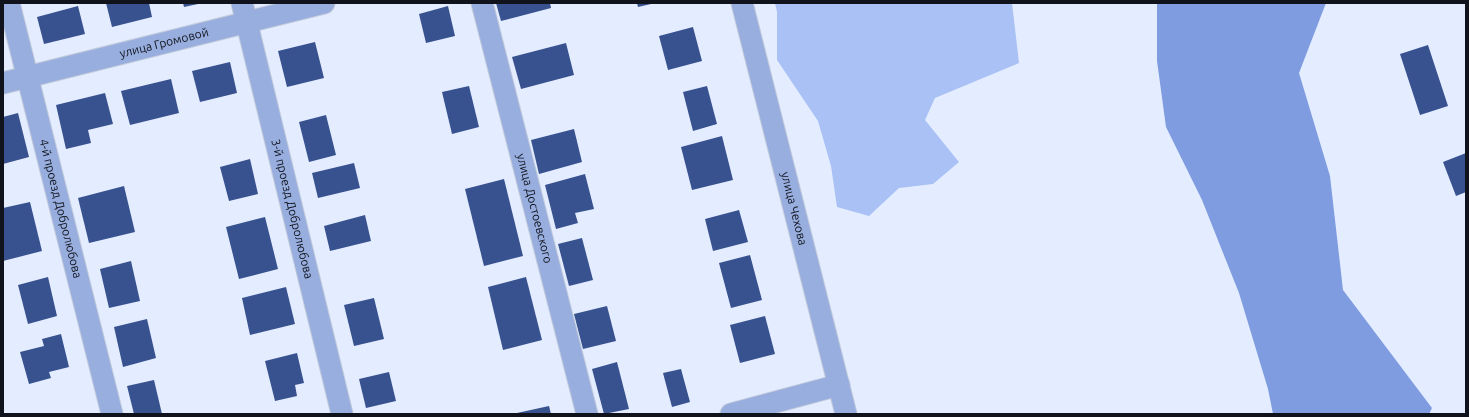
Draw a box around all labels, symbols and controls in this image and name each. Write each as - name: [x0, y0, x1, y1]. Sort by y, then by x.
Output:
- street label: улица Громовой: [118, 25, 210, 60]
- street label: 4-й проезд Добролюбова: [37, 138, 85, 280]
- street label: 3-й проезд Добролюбова: [269, 138, 316, 280]
- street label: улица Достоевского: [515, 152, 555, 265]
- street label: улица Чехова: [779, 170, 810, 247]

